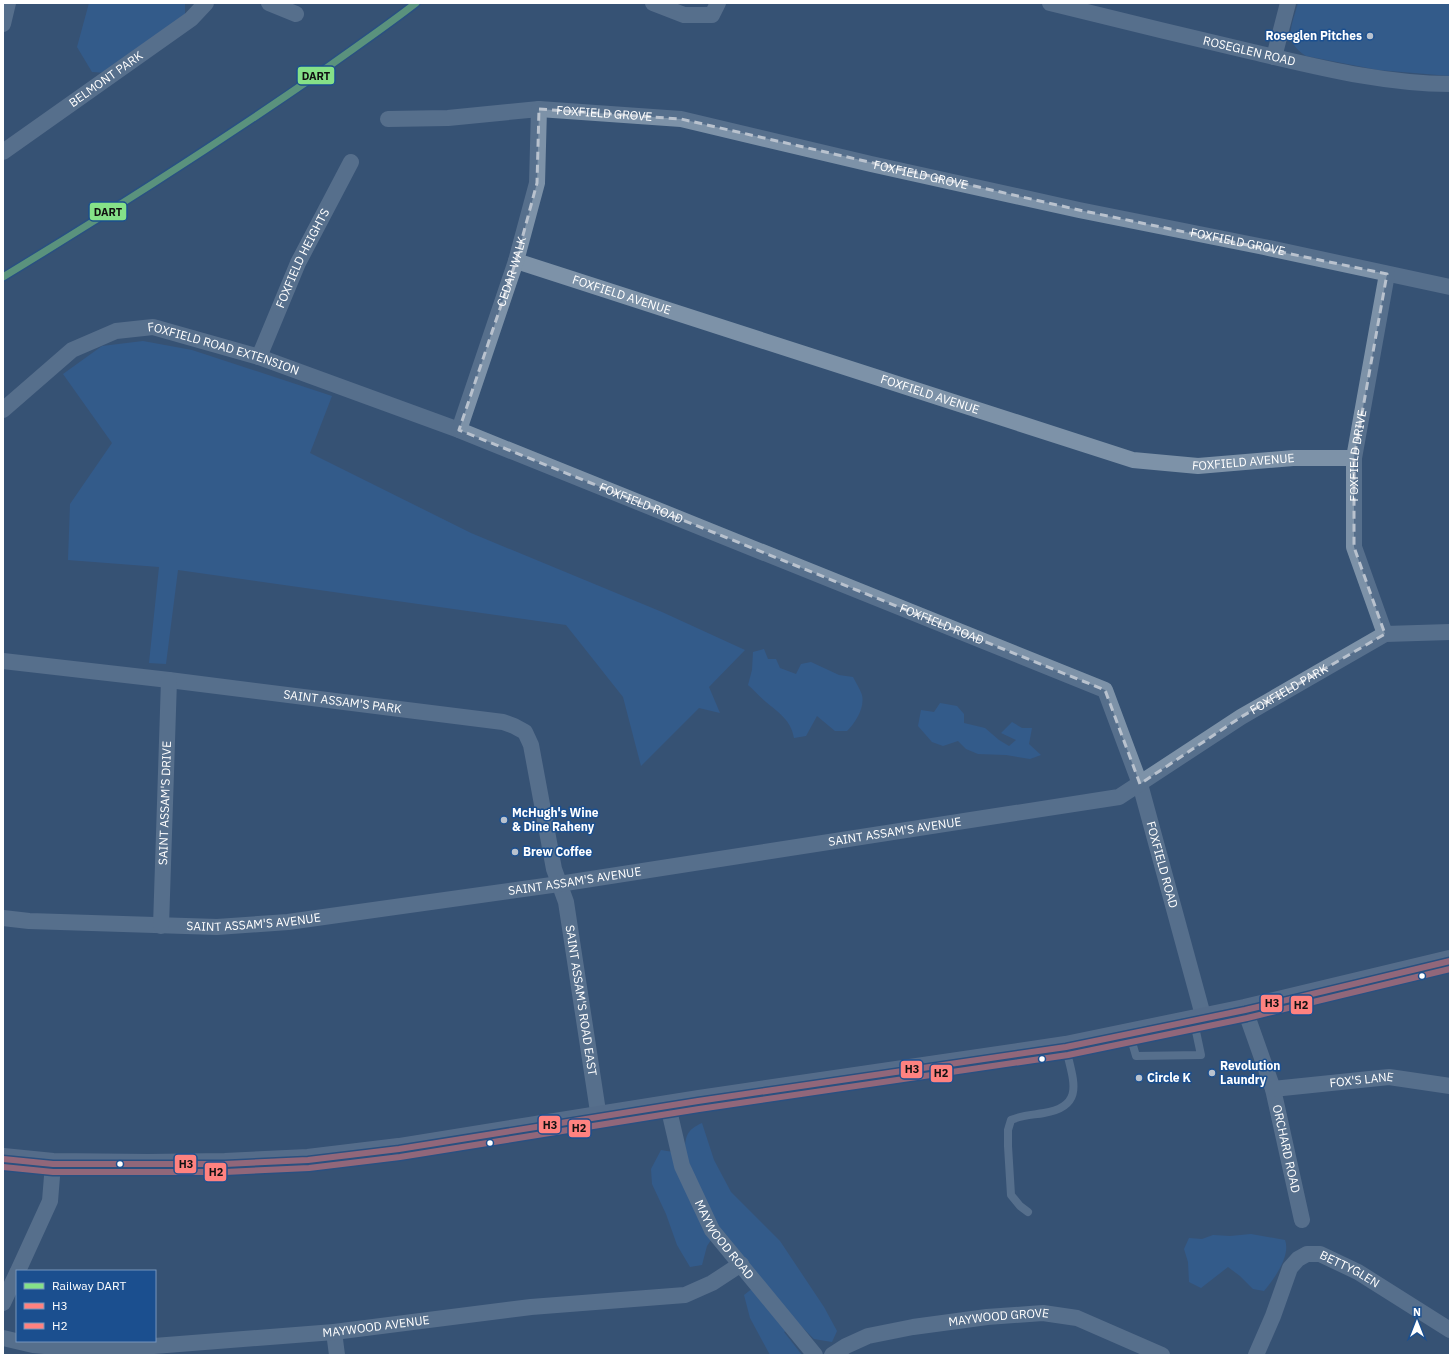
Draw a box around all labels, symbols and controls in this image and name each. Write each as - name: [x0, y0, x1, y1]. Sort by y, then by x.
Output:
- place label: Roseglen Pitches: [1266, 28, 1362, 43]
- marker: Roseglen Pitches: [1365, 31, 1375, 41]
- street label: ROSEGLEN ROAD: [1202, 32, 1297, 69]
- street label: BELMONT PARK: [66, 47, 146, 110]
- line badge: DART: [297, 66, 335, 85]
- text: DART: [302, 69, 331, 83]
- street label: FOXFIELD GROVE: [556, 102, 653, 124]
- street label: FOXFIELD GROVE: [872, 157, 969, 192]
- line badge: DART: [89, 202, 127, 221]
- text: DART: [94, 205, 123, 219]
- street label: FOXFIELD HEIGHTS: [272, 206, 332, 310]
- street label: FOXFIELD GROVE: [1189, 224, 1287, 258]
- street label: CEDAR WALK: [493, 234, 529, 308]
- street label: FOXFIELD AVENUE: [571, 272, 673, 318]
- street label: FOXFIELD ROAD EXTENSION: [147, 319, 301, 378]
- street label: FOXFIELD AVENUE: [879, 371, 981, 417]
- street label: FOXFIELD DRIVE: [1346, 408, 1370, 502]
- street label: FOXFIELD AVENUE: [1191, 450, 1295, 473]
- street label: FOXFIELD ROAD: [597, 479, 686, 526]
- street label: FOXFIELD ROAD: [898, 600, 986, 647]
- street label: FOXFIELD PARK: [1247, 660, 1331, 717]
- street label: SAINT ASSAM'S PARK: [283, 686, 403, 716]
- street label: SAINT ASSAM'S DRIVE: [155, 741, 174, 865]
- place label: McHugh's Wine & Dine Raheny: [512, 805, 599, 834]
- street label: SAINT ASSAM'S AVENUE: [827, 814, 962, 849]
- marker: McHugh's Wine & Dine Raheny: [499, 815, 509, 825]
- street label: FOXFIELD ROAD: [1144, 820, 1181, 910]
- place label: Brew Coffee: [523, 844, 592, 859]
- marker: Brew Coffee: [510, 847, 520, 857]
- street label: SAINT ASSAM'S AVENUE: [507, 863, 642, 898]
- street label: SAINT ASSAM'S AVENUE: [186, 910, 321, 934]
- street label: SAINT ASSAM'S ROAD EAST: [563, 924, 600, 1077]
- unlabelled marker: [1417, 971, 1427, 981]
- line badge: H3: [1260, 994, 1283, 1013]
- line badge: H2: [1290, 995, 1313, 1015]
- text: H3: [1265, 996, 1279, 1010]
- text: H2: [1294, 998, 1309, 1012]
- unlabelled marker: [1037, 1054, 1047, 1064]
- place label: Revolution Laundry: [1220, 1058, 1280, 1087]
- line badge: H3: [900, 1060, 923, 1079]
- text: H3: [905, 1062, 919, 1076]
- line badge: H2: [930, 1064, 953, 1083]
- text: H2: [934, 1066, 949, 1080]
- marker: Revolution Laundry: [1207, 1068, 1217, 1078]
- street label: FOX'S LANE: [1329, 1069, 1395, 1090]
- place label: Circle K: [1147, 1070, 1191, 1085]
- marker: Circle K: [1134, 1073, 1144, 1083]
- street label: ORCHARD ROAD: [1270, 1103, 1304, 1194]
- line badge: H3: [538, 1115, 561, 1134]
- text: H3: [543, 1118, 557, 1132]
- line badge: H2: [568, 1119, 591, 1138]
- text: H2: [572, 1121, 587, 1135]
- unlabelled marker: [485, 1138, 495, 1148]
- line badge: H3: [174, 1154, 197, 1174]
- text: H3: [179, 1157, 193, 1171]
- unlabelled marker: [115, 1159, 125, 1169]
- line badge: H2: [204, 1162, 227, 1182]
- text: H2: [209, 1165, 224, 1179]
- street label: MAYWOOD ROAD: [692, 1197, 757, 1282]
- street label: BETTYGLEN: [1317, 1247, 1382, 1291]
- legend: [16, 1270, 156, 1342]
- text: Railway DART: [52, 1278, 126, 1293]
- text: H3: [52, 1298, 68, 1313]
- north arrow: [1397, 1302, 1437, 1342]
- street label: MAYWOOD GROVE: [947, 1305, 1050, 1329]
- text: N: [1413, 1305, 1421, 1319]
- street label: MAYWOOD AVENUE: [322, 1312, 430, 1340]
- text: H2: [52, 1318, 68, 1333]

